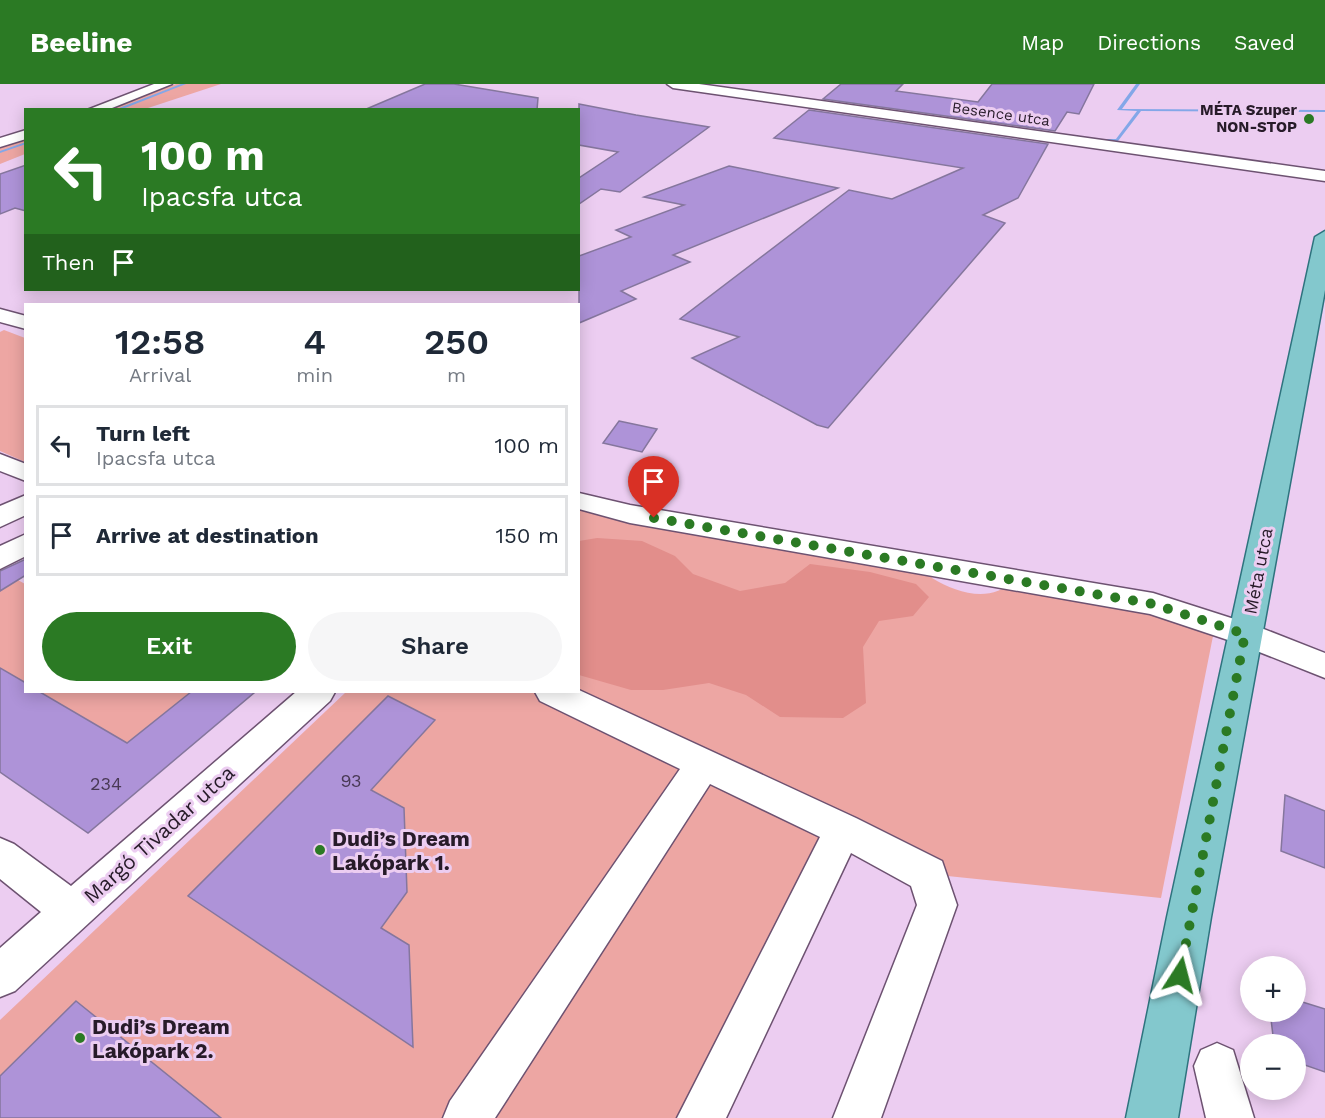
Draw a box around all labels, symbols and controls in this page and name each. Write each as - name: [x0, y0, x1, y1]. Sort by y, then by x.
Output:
- text: Beeline: [30, 26, 132, 59]
- text: Map: [1021, 30, 1064, 55]
- text: Directions: [1097, 30, 1201, 55]
- text: Saved: [1234, 30, 1295, 55]
- street label: Besence utca: [951, 98, 1052, 130]
- place label: MÉTA Szuper NON-STOP: [1200, 101, 1298, 136]
- marker: MÉTA Szuper NON-STOP: [1302, 112, 1316, 126]
- text: 100 m: [141, 131, 265, 180]
- icon: left: [42, 132, 120, 210]
- text: Ipacsfa utca: [141, 181, 302, 213]
- icon: arrive: [107, 246, 140, 279]
- text: Then: [42, 250, 95, 275]
- text: 12:58: [115, 321, 205, 363]
- text: 4: [303, 321, 326, 363]
- text: 250: [424, 321, 489, 363]
- text: Arrival: [129, 363, 191, 387]
- text: min: [296, 363, 333, 387]
- text: m: [447, 363, 466, 387]
- text: Turn left: [96, 421, 190, 446]
- icon: left: [45, 429, 78, 462]
- text: 100 m: [495, 433, 559, 458]
- text: Ipacsfa utca: [96, 446, 216, 470]
- pin: [628, 456, 679, 518]
- icon: arrive: [637, 465, 670, 498]
- icon: arrive: [45, 519, 78, 552]
- text: Arrive at destination: [96, 523, 319, 548]
- text: 150 m: [495, 523, 559, 548]
- street label: Méta utca: [1239, 526, 1277, 616]
- button: Exit: [42, 612, 296, 681]
- button: Share: [308, 612, 562, 681]
- street label: Margó Tivadar utca: [78, 760, 240, 908]
- house number: 93: [340, 770, 362, 791]
- house number: 234: [90, 773, 122, 794]
- place label: Dudi’s Dream Lakópark 1.: [332, 826, 470, 875]
- marker: Dudi’s Dream Lakópark 1.: [313, 843, 327, 857]
- position arrow: [1148, 943, 1212, 1007]
- map controls: [1240, 956, 1306, 1100]
- button: +: [1240, 956, 1306, 1022]
- place label: Dudi’s Dream Lakópark 2.: [92, 1014, 230, 1063]
- marker: Dudi’s Dream Lakópark 2.: [73, 1031, 87, 1045]
- button: −: [1240, 1034, 1306, 1100]

